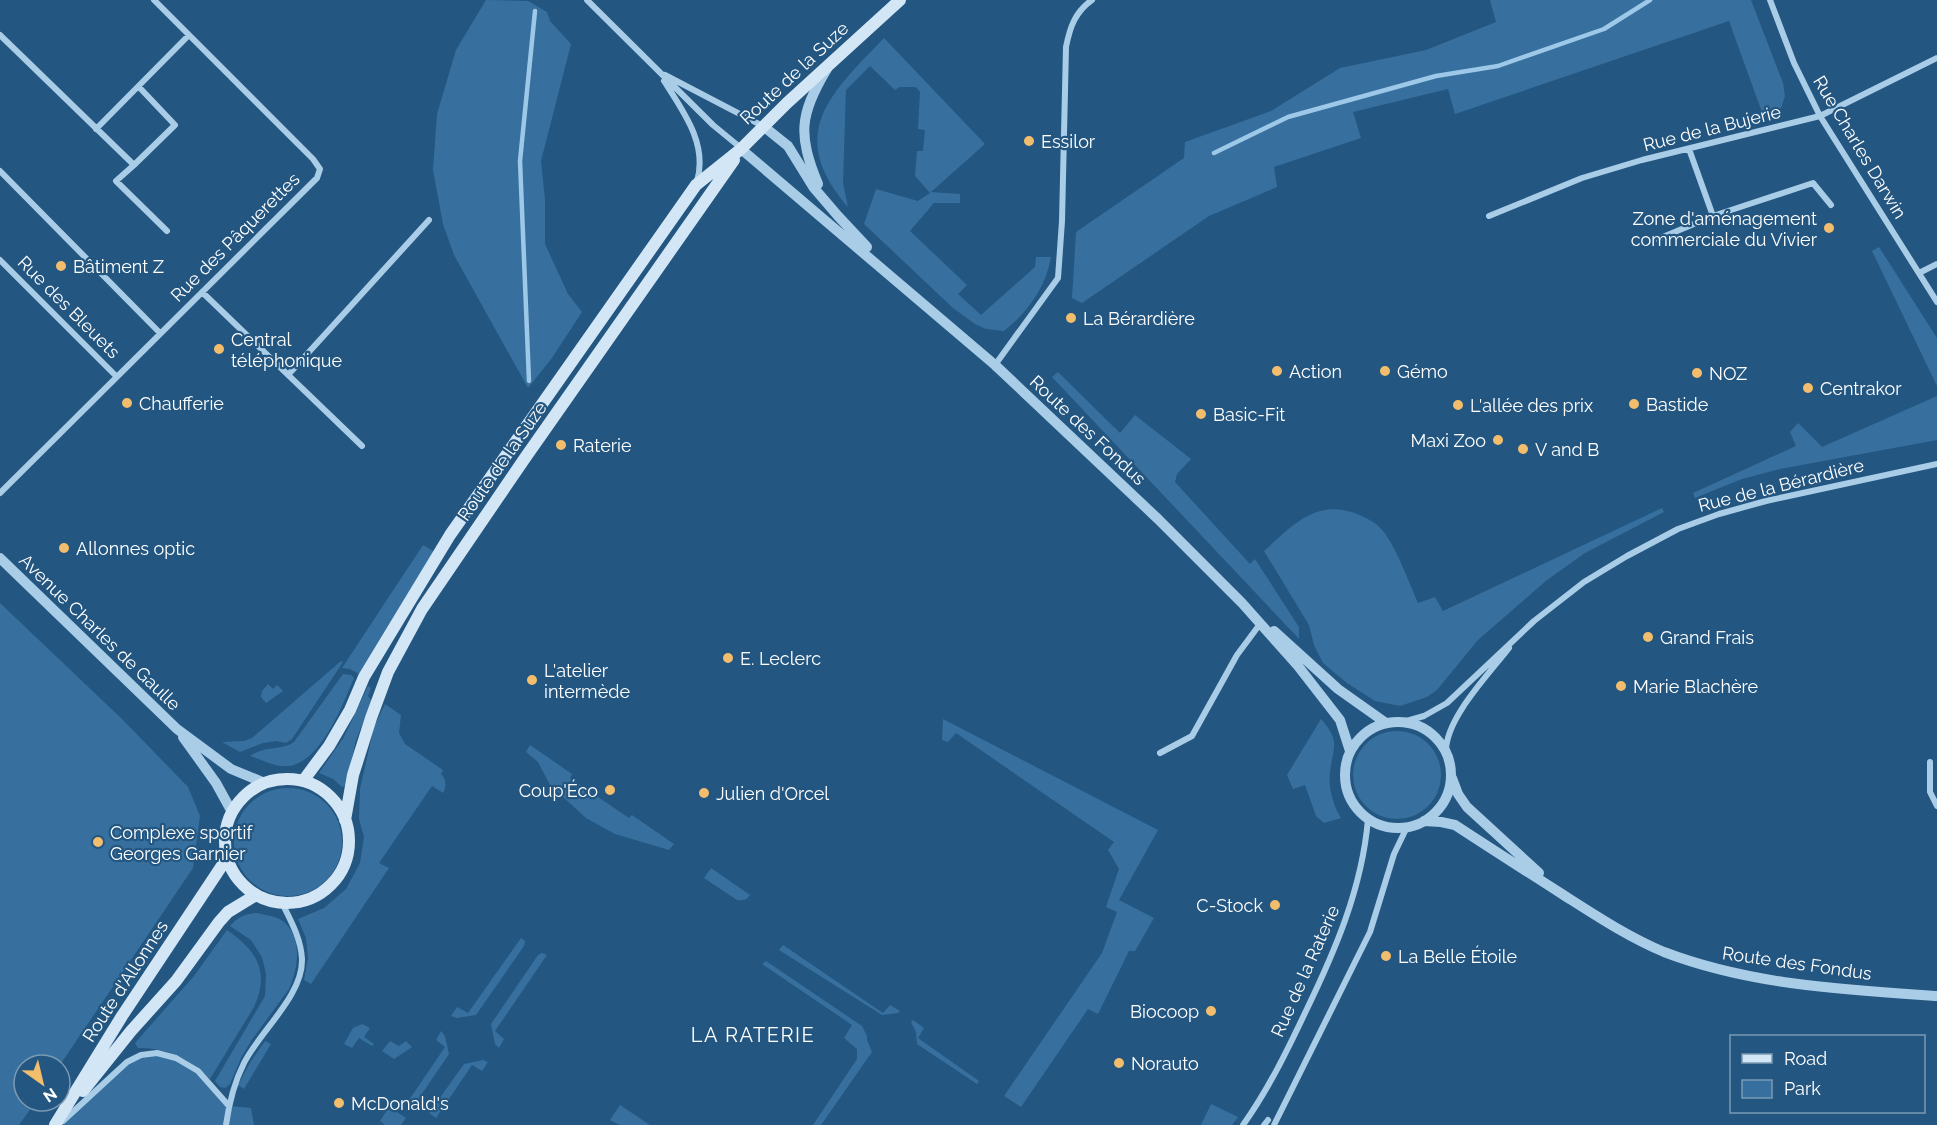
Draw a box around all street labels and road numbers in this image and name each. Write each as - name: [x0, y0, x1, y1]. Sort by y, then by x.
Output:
- street label: Route de la Suze: [736, 17, 853, 129]
- street label: Rue Charles Darwin: [1809, 72, 1911, 222]
- street label: Rue de la Bujerie: [1641, 101, 1783, 155]
- street label: Rue des Pâquerettes: [166, 168, 304, 306]
- street label: Rue des Bleuets: [14, 252, 125, 363]
- street label: Route des Fondus: [1026, 371, 1150, 489]
- street label: Route de la Suze: [453, 397, 551, 525]
- street label: Rue de la Bérardière: [1696, 454, 1866, 516]
- street label: Avenue Charles de Gaulle: [15, 550, 185, 715]
- street label: Rue de la Raterie: [1267, 902, 1344, 1040]
- street label: Route d'Allonnes: [78, 916, 172, 1046]
- street label: Route des Fondus: [1721, 942, 1873, 984]

